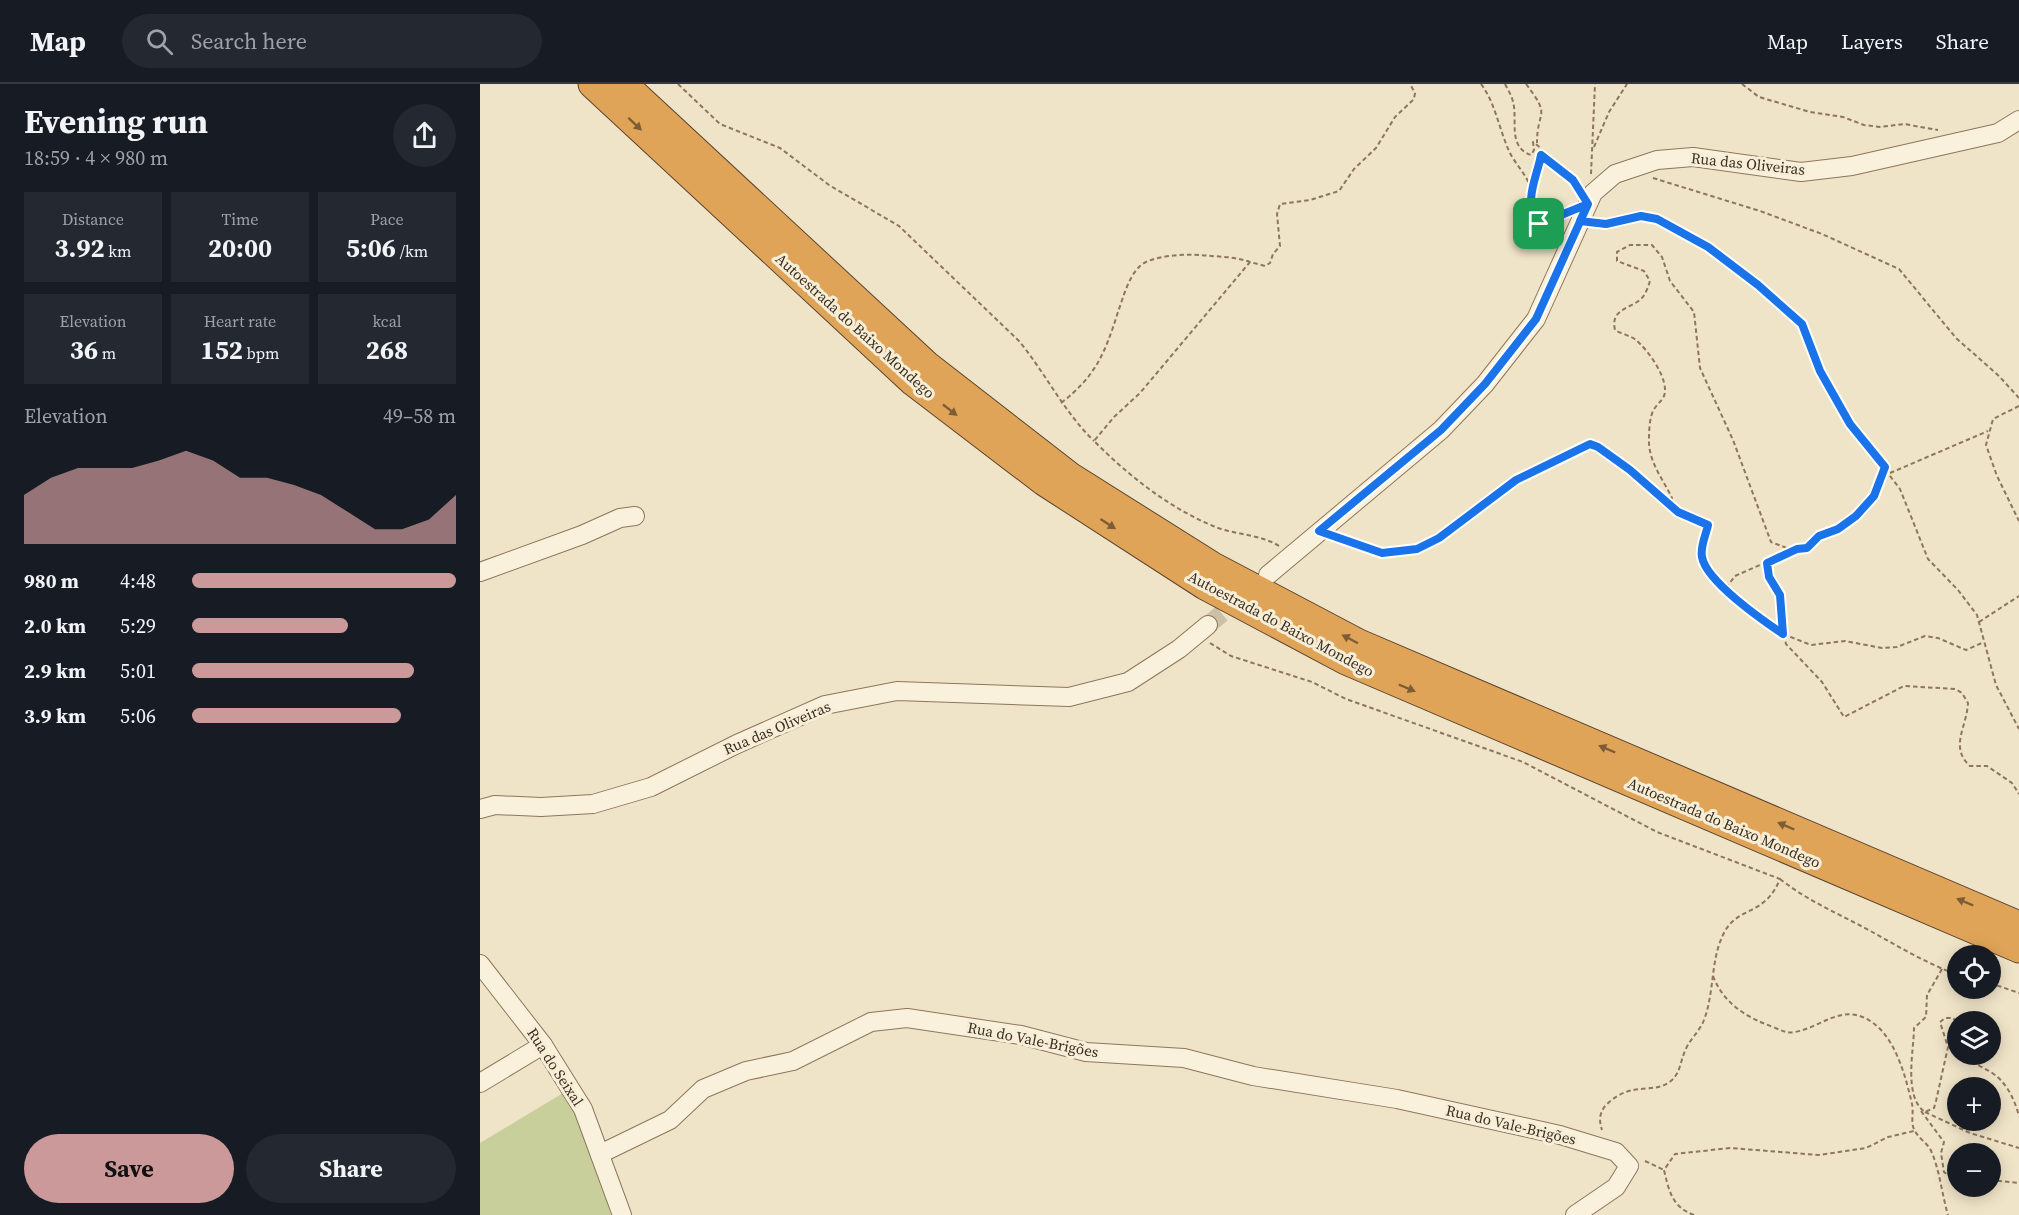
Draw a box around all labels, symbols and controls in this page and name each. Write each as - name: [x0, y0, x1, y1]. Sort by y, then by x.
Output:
- search box: [122, 14, 542, 68]
- text: Map: [30, 22, 86, 60]
- icon: search: [143, 25, 176, 58]
- text: Search here: [191, 26, 307, 56]
- text: Map: [1767, 27, 1808, 56]
- text: Layers: [1841, 27, 1903, 56]
- text: Share: [1936, 27, 1989, 56]
- text: Evening run: [24, 99, 208, 144]
- button: share: [393, 104, 456, 167]
- one-way arrow: [627, 117, 642, 131]
- text: 18:59 · 4 × 980 m: [24, 144, 168, 172]
- street label: Rua das Oliveiras: [1690, 147, 1806, 180]
- pin: [1513, 198, 1564, 249]
- icon: arrive: [1522, 207, 1555, 240]
- text: Distance: [62, 208, 124, 230]
- text: Time: [221, 208, 259, 230]
- text: Pace: [370, 208, 404, 230]
- text: 3.92: [55, 230, 105, 266]
- text: 20:00: [208, 230, 272, 266]
- text: 5:06: [346, 230, 396, 266]
- text: km: [105, 240, 131, 262]
- text: /km: [396, 240, 428, 262]
- street label: Autoestrada do Baixo Mondego: [771, 248, 939, 403]
- text: Elevation: [60, 310, 126, 332]
- text: Heart rate: [204, 310, 276, 332]
- text: kcal: [372, 310, 402, 332]
- text: 36: [70, 332, 98, 368]
- text: 152: [201, 332, 243, 368]
- text: 268: [366, 332, 408, 368]
- text: m: [98, 342, 116, 364]
- text: bpm: [243, 342, 279, 364]
- text: Elevation: [24, 402, 108, 430]
- text: 49–58 m: [383, 402, 456, 430]
- one-way arrow: [941, 404, 957, 416]
- one-way arrow: [1100, 518, 1116, 529]
- street label: Autoestrada do Baixo Mondego: [1185, 566, 1378, 682]
- text: 980 m: [24, 567, 79, 595]
- text: 4:48: [120, 567, 156, 595]
- text: 2.0 km: [24, 612, 86, 640]
- text: 5:29: [120, 612, 156, 640]
- one-way arrow: [1342, 634, 1359, 644]
- text: 2.9 km: [24, 657, 86, 685]
- text: 5:01: [120, 657, 156, 685]
- one-way arrow: [1399, 683, 1416, 692]
- street label: Rua das Oliveiras: [720, 696, 834, 760]
- text: 3.9 km: [24, 702, 86, 730]
- text: 5:06: [120, 702, 156, 730]
- one-way arrow: [1597, 744, 1615, 754]
- street label: Autoestrada do Baixo Mondego: [1625, 772, 1824, 873]
- one-way arrow: [1777, 820, 1795, 830]
- one-way arrow: [1956, 897, 1974, 907]
- map controls: [1947, 945, 2001, 1197]
- button: locate: [1947, 945, 2001, 999]
- button: layers: [1947, 1011, 2001, 1065]
- street label: Rua do Vale-Brigões: [966, 1017, 1100, 1063]
- street label: Rua do Seixal: [522, 1024, 589, 1110]
- button: +: [1947, 1077, 2001, 1131]
- street label: Rua do Vale-Brigões: [1444, 1099, 1578, 1150]
- button: Save: [24, 1134, 234, 1203]
- button: Share: [246, 1134, 456, 1203]
- button: −: [1947, 1143, 2001, 1197]

